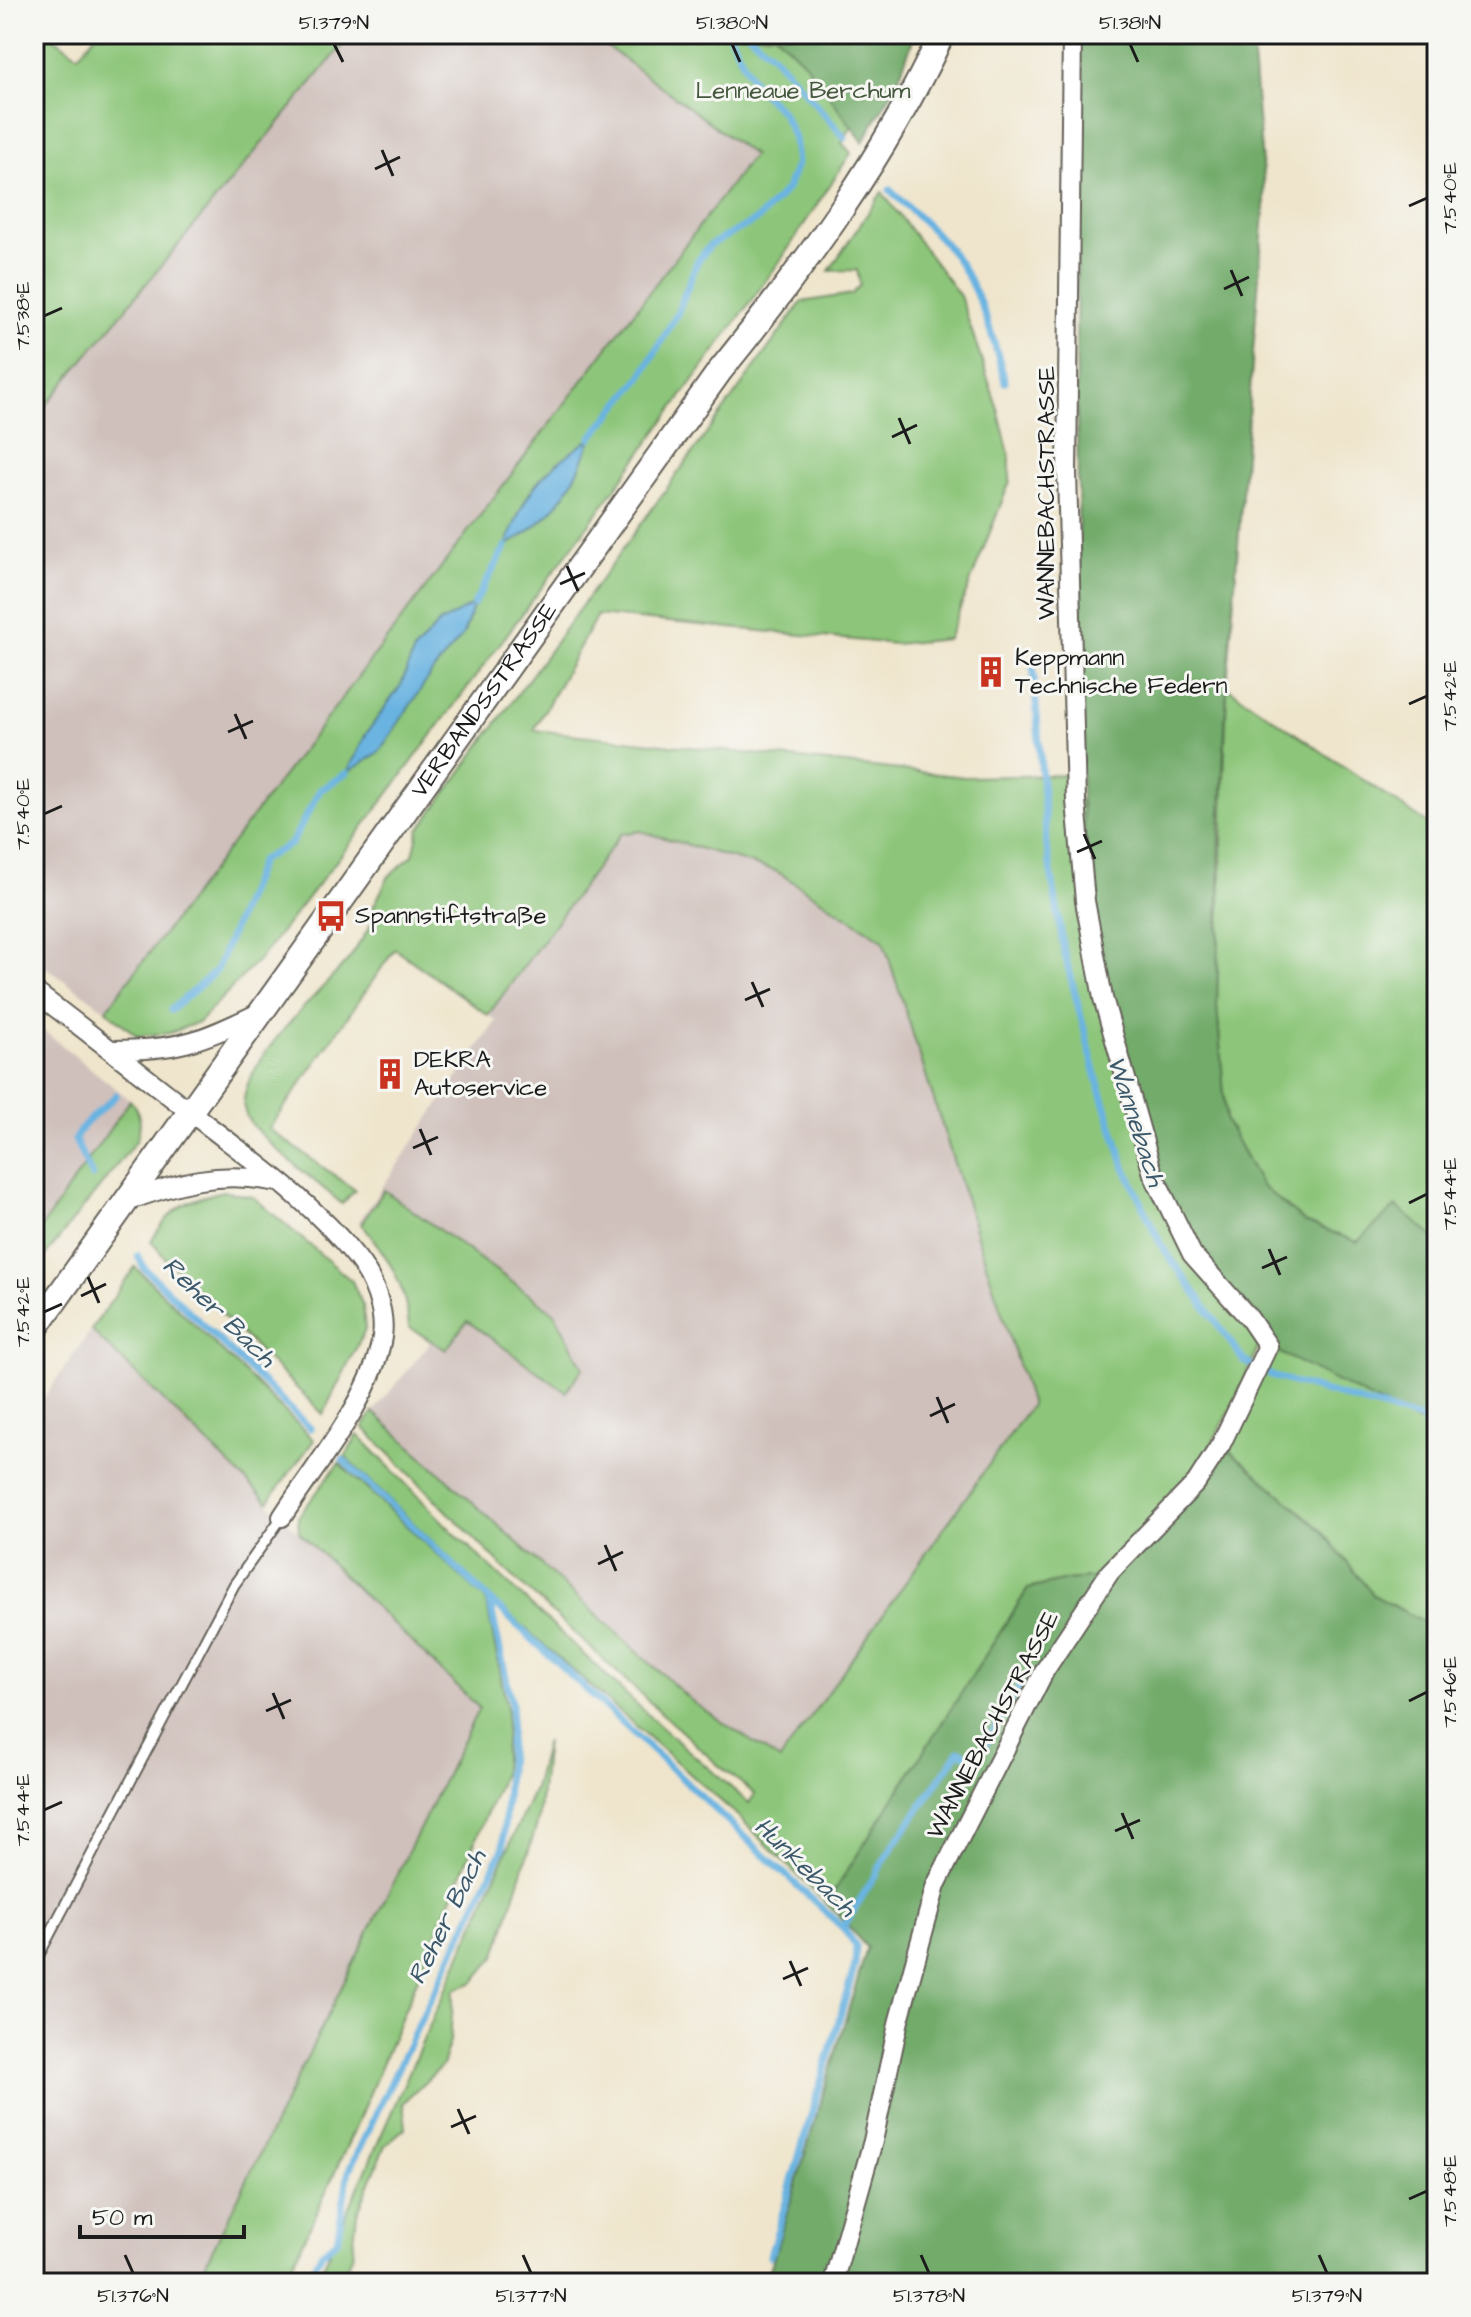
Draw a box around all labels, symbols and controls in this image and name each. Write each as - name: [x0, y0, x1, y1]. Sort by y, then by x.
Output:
- text: 51.379°N: [299, 9, 369, 37]
- text: 51.380°N: [696, 9, 768, 37]
- text: 51.381°N: [1099, 9, 1161, 37]
- park label: Lenneaue Berchum: [696, 74, 911, 108]
- text: 7.540°E: [1436, 162, 1464, 234]
- text: 7.538°E: [9, 282, 37, 350]
- street label: WANNEBACHSTRASSE: [1030, 366, 1064, 620]
- street label: VERBANDSSTRASSE: [403, 596, 566, 805]
- place label: Keppmann Technische Federn: [1015, 641, 1227, 703]
- building icon: Keppmann Technische Federn: [974, 655, 1008, 689]
- text: 7.542°E: [1436, 661, 1464, 731]
- text: 7.540°E: [9, 778, 37, 850]
- bus stop icon: Spannstiftstraße: [314, 899, 348, 933]
- place label: Spannstiftstraße: [355, 899, 547, 933]
- place label: DEKRA Autoservice: [414, 1043, 547, 1105]
- water label: Wannebach: [1098, 1051, 1174, 1192]
- building icon: DEKRA Autoservice: [373, 1057, 407, 1091]
- text: 7.544°E: [1436, 1157, 1464, 1230]
- water label: Reher Bach: [154, 1249, 285, 1376]
- text: 7.542°E: [9, 1277, 37, 1347]
- street label: WANNEBACHSTRASSE: [918, 1605, 1068, 1845]
- text: 7.546°E: [1436, 1656, 1464, 1728]
- text: 7.544°E: [9, 1773, 37, 1846]
- water label: Hunkebach: [746, 1809, 865, 1926]
- water label: Reher Bach: [399, 1843, 496, 1990]
- text: 7.548°E: [1436, 2155, 1464, 2227]
- scale bar: [80, 2189, 244, 2239]
- text: 50 m: [92, 2201, 153, 2235]
- text: 51.376°N: [97, 2282, 169, 2310]
- text: 51.377°N: [495, 2282, 567, 2310]
- text: 51.378°N: [893, 2282, 965, 2310]
- text: 51.379°N: [1292, 2282, 1362, 2310]

